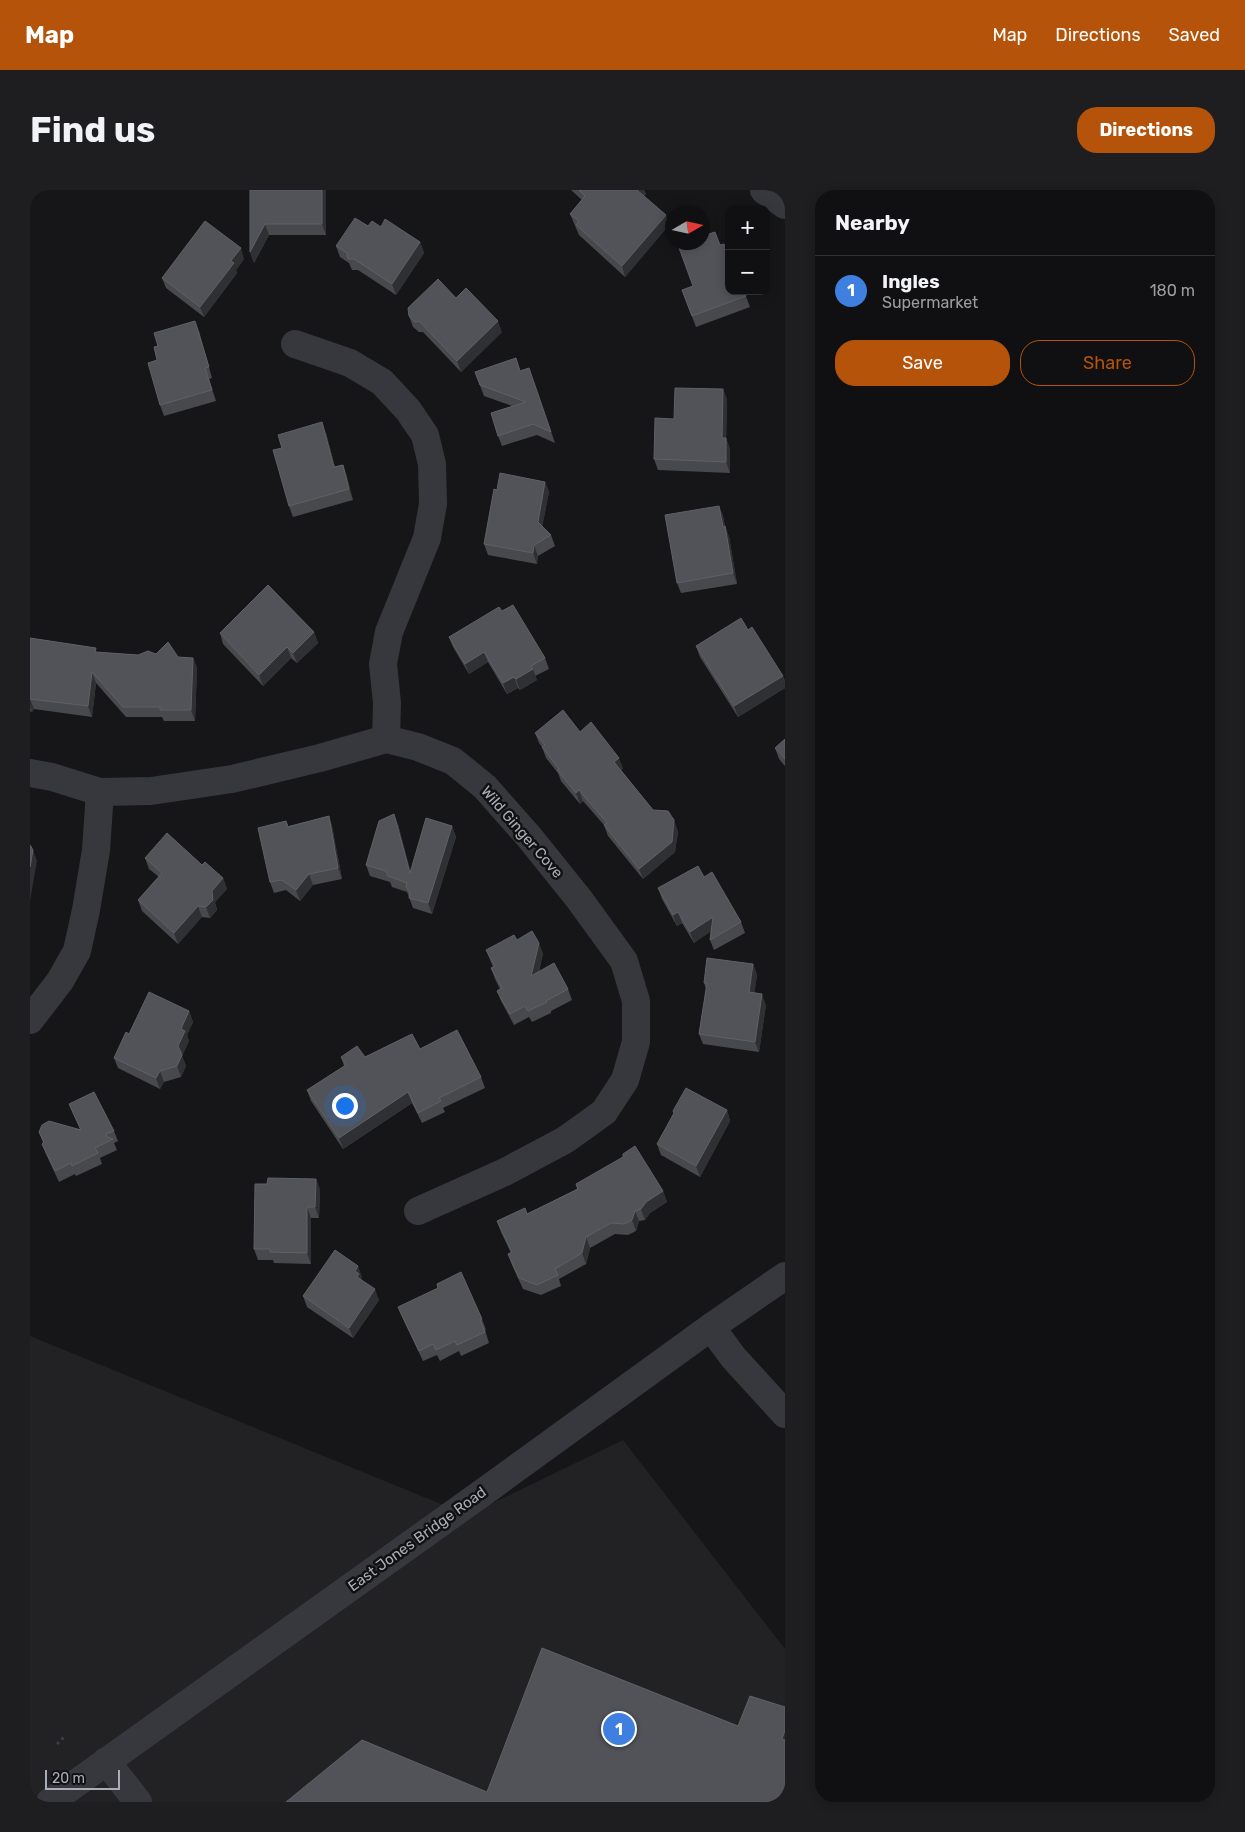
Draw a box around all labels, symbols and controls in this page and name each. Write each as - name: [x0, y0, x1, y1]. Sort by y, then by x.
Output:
- text: Map: [25, 21, 74, 49]
- text: Map: [992, 24, 1027, 46]
- text: Directions: [1055, 24, 1141, 46]
- text: Saved: [1169, 24, 1220, 46]
- button: Directions: [1077, 107, 1215, 153]
- text: Find us: [30, 109, 155, 151]
- north arrow: [665, 205, 710, 250]
- map controls: [725, 205, 770, 295]
- button: +: [725, 205, 770, 250]
- text: Nearby: [835, 210, 910, 235]
- button: −: [725, 250, 770, 295]
- text: Ingles: [882, 270, 940, 293]
- text: 1: [847, 281, 855, 300]
- text: 180 m: [1150, 281, 1195, 300]
- text: Supermarket: [882, 293, 978, 312]
- button: Save: [835, 340, 1010, 386]
- button: Share: [1020, 340, 1195, 386]
- street label: Wild Ginger Cove: [477, 782, 567, 882]
- your location: [332, 1093, 358, 1119]
- street label: East Jones Bridge Road: [344, 1483, 490, 1595]
- pin: 1: [603, 1710, 635, 1748]
- scale bar: [45, 1767, 120, 1790]
- text: 20 m: [52, 1770, 85, 1787]

